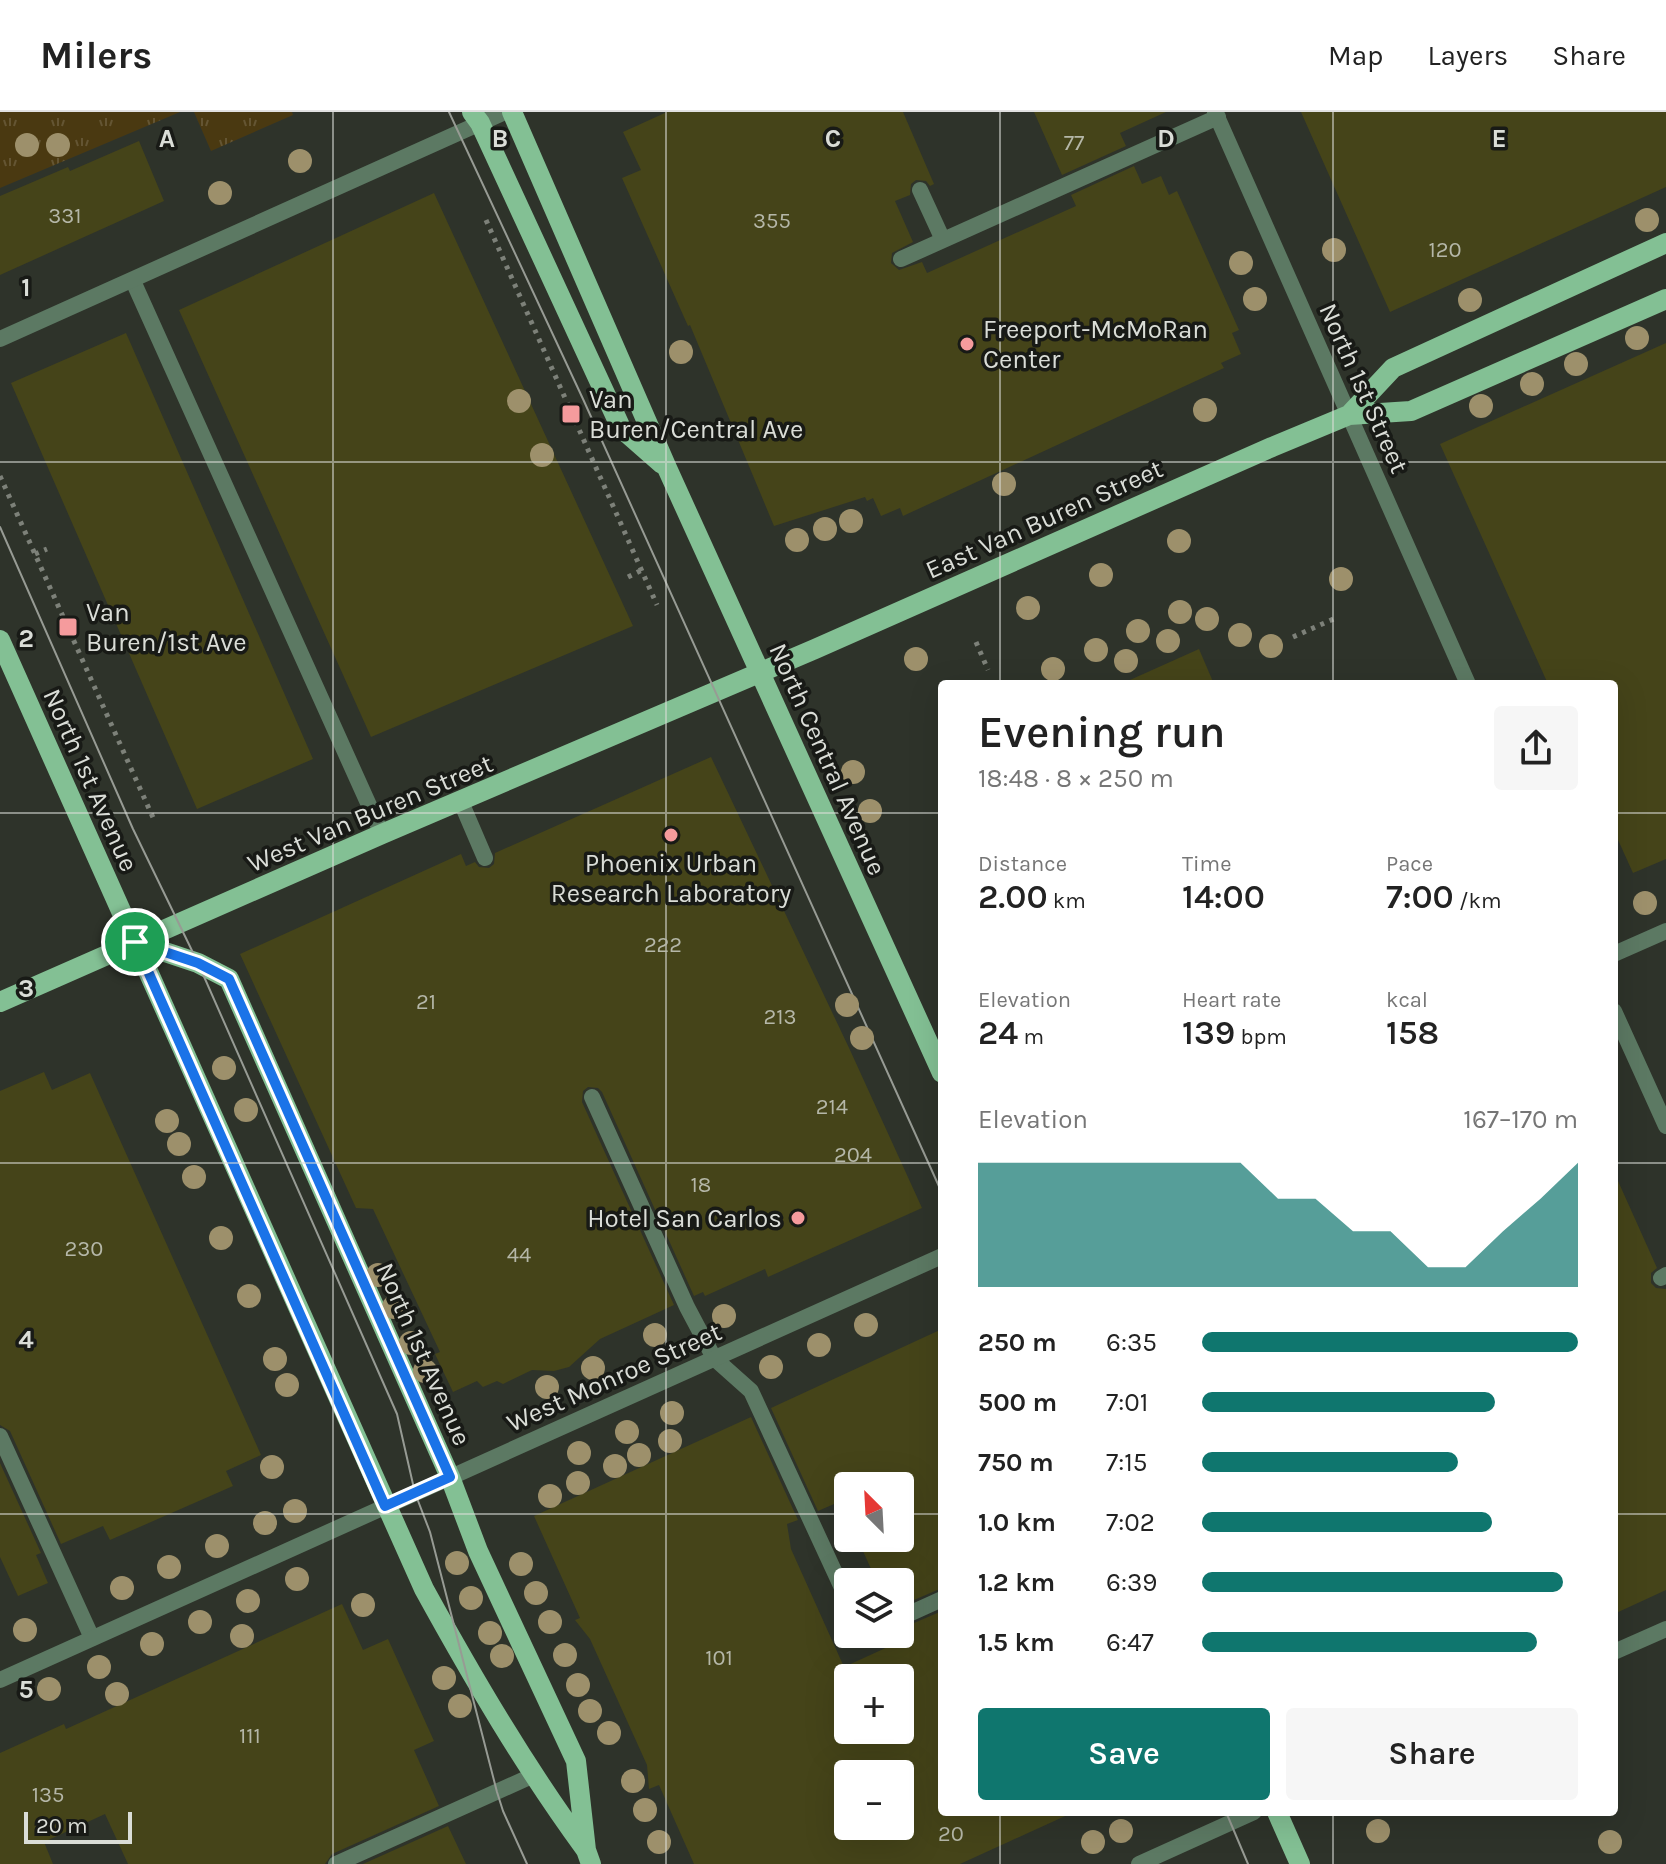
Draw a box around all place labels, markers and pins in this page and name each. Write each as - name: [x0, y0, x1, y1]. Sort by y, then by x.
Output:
- place label: Freeport-McMoRan Center: [983, 314, 1208, 375]
- marker: Freeport-McMoRan Center: [958, 335, 976, 353]
- place label: Van Buren/Central Ave: [589, 384, 803, 445]
- marker: Van Buren/Central Ave: [560, 403, 582, 425]
- place label: Van Buren/1st Ave: [86, 597, 247, 658]
- marker: Van Buren/1st Ave: [57, 616, 79, 638]
- marker: Phoenix Urban Research Laboratory: [662, 826, 680, 844]
- place label: Phoenix Urban Research Laboratory: [551, 848, 791, 909]
- pin: [101, 908, 169, 976]
- place label: Hotel San Carlos: [587, 1203, 782, 1234]
- marker: Hotel San Carlos: [789, 1209, 807, 1227]

